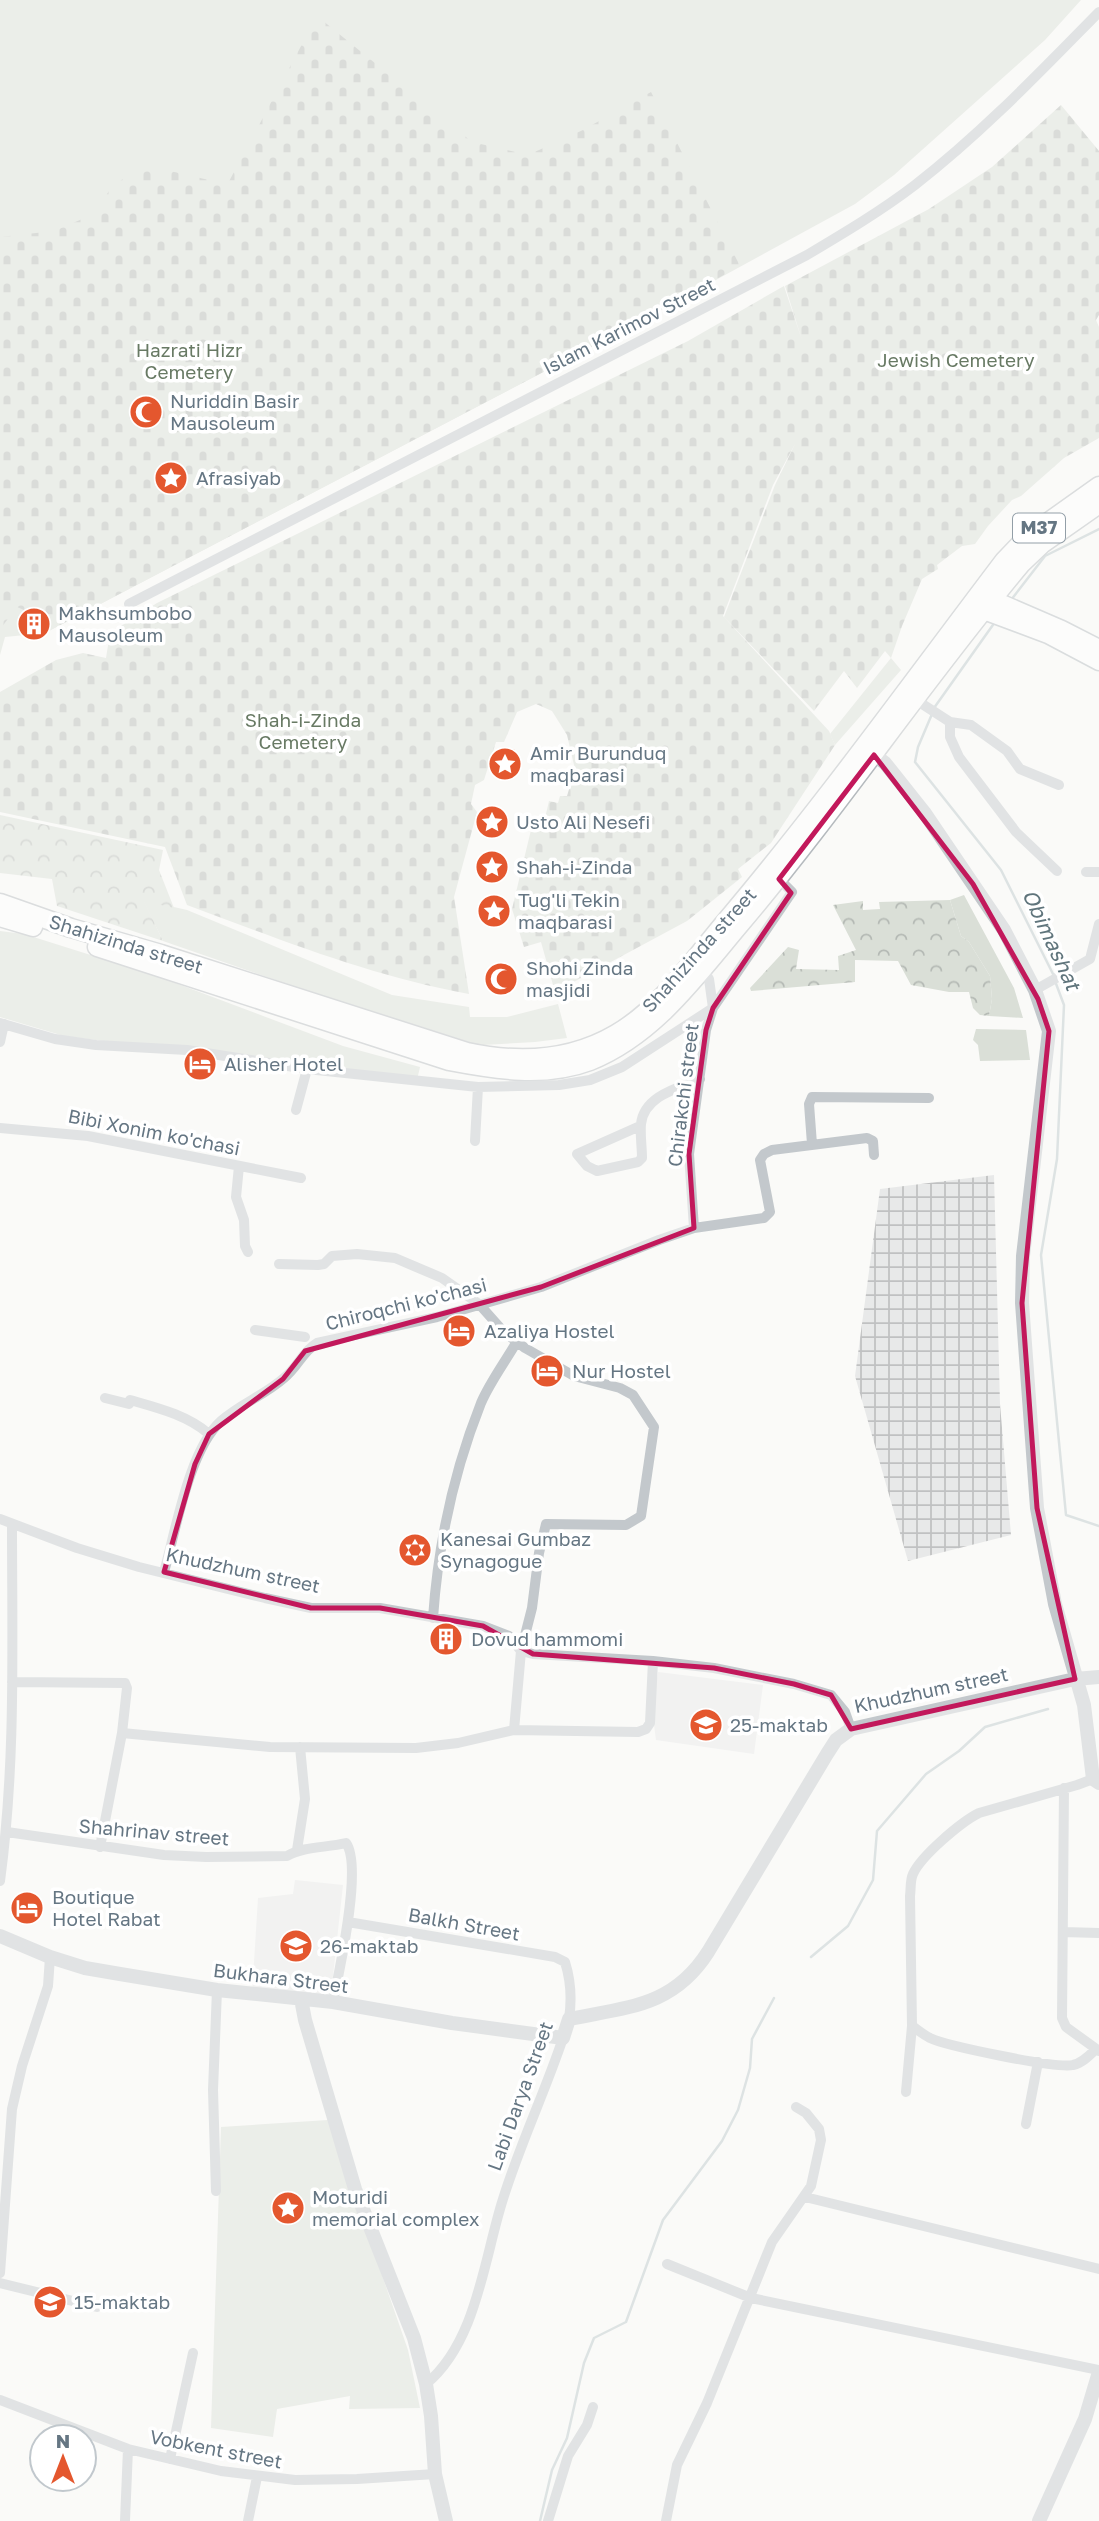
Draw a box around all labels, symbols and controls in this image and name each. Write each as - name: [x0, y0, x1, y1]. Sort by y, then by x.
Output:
- street label: Islam Karimov Street: [539, 272, 719, 379]
- park label: Hazrati Hizr Cemetery: [136, 338, 243, 383]
- park label: Jewish Cemetery: [877, 348, 1035, 371]
- place label: Nuriddin Basir Mausoleum: [170, 389, 300, 434]
- mosque icon: Nuriddin Basir Mausoleum: [127, 393, 165, 431]
- place icon: Afrasiyab: [152, 459, 190, 497]
- place label: Afrasiyab: [196, 466, 281, 489]
- road number: M37: [1013, 514, 1065, 542]
- place label: Makhsumbobo Mausoleum: [58, 601, 192, 646]
- building icon: Makhsumbobo Mausoleum: [15, 605, 53, 643]
- park label: Shah-i-Zinda Cemetery: [245, 708, 361, 753]
- place label: Amir Burunduq maqbarasi: [530, 741, 666, 786]
- place icon: Amir Burunduq maqbarasi: [486, 745, 524, 783]
- place icon: Usto Ali Nesefi: [473, 803, 511, 841]
- place label: Usto Ali Nesefi: [516, 810, 650, 833]
- place icon: Shah-i-Zinda: [473, 848, 511, 886]
- place label: Shah-i-Zinda: [516, 855, 632, 878]
- street label: Shahizinda street: [637, 883, 761, 1017]
- water label: Obimashat: [1017, 885, 1088, 997]
- place label: Tug'li Tekin maqbarasi: [518, 888, 620, 933]
- place icon: Tug'li Tekin maqbarasi: [475, 892, 513, 930]
- street label: Shahizinda street: [47, 909, 206, 978]
- place label: Shohi Zinda masjidi: [526, 956, 633, 1001]
- mosque icon: Shohi Zinda masjidi: [482, 960, 520, 998]
- street label: Chirakchi street: [662, 1022, 703, 1168]
- hotel icon: Alisher Hotel: [181, 1045, 219, 1083]
- place label: Alisher Hotel: [224, 1052, 343, 1075]
- street label: Bibi Xonim ko'chasi: [66, 1104, 242, 1159]
- street label: Chiroqchi ko'chasi: [323, 1272, 489, 1335]
- hotel icon: Azaliya Hostel: [440, 1312, 478, 1350]
- place label: Azaliya Hostel: [484, 1319, 615, 1342]
- hotel icon: Nur Hostel: [528, 1352, 566, 1390]
- place label: Nur Hostel: [572, 1359, 671, 1382]
- place label: Kanesai Gumbaz Synagogue: [440, 1527, 591, 1572]
- synagogue icon: Kanesai Gumbaz Synagogue: [396, 1531, 434, 1569]
- street label: Khudzhum street: [164, 1542, 322, 1597]
- building icon: Dovud hammomi: [427, 1620, 465, 1658]
- place label: Dovud hammomi: [471, 1627, 623, 1650]
- street label: Khudzhum street: [852, 1662, 1010, 1717]
- school or university icon: 25-maktab: [687, 1706, 725, 1744]
- place label: 25-maktab: [730, 1713, 828, 1736]
- street label: Shahrinav street: [78, 1813, 230, 1850]
- place label: Boutique Hotel Rabat: [52, 1885, 161, 1930]
- hotel icon: Boutique Hotel Rabat: [8, 1889, 46, 1927]
- street label: Balkh Street: [406, 1902, 522, 1945]
- school or university icon: 26-maktab: [277, 1927, 315, 1965]
- place label: 26-maktab: [320, 1934, 418, 1957]
- street label: Bukhara Street: [212, 1958, 350, 1997]
- street label: Labi Darya Street: [482, 2018, 557, 2174]
- place label: Moturidi memorial complex: [312, 2185, 479, 2230]
- place icon: Moturidi memorial complex: [269, 2189, 307, 2227]
- school or university icon: 15-maktab: [31, 2283, 69, 2321]
- place label: 15-maktab: [74, 2290, 170, 2313]
- north arrow: [28, 2423, 98, 2493]
- street label: Vobkent street: [148, 2424, 284, 2473]
- text: N: [56, 2429, 70, 2452]

